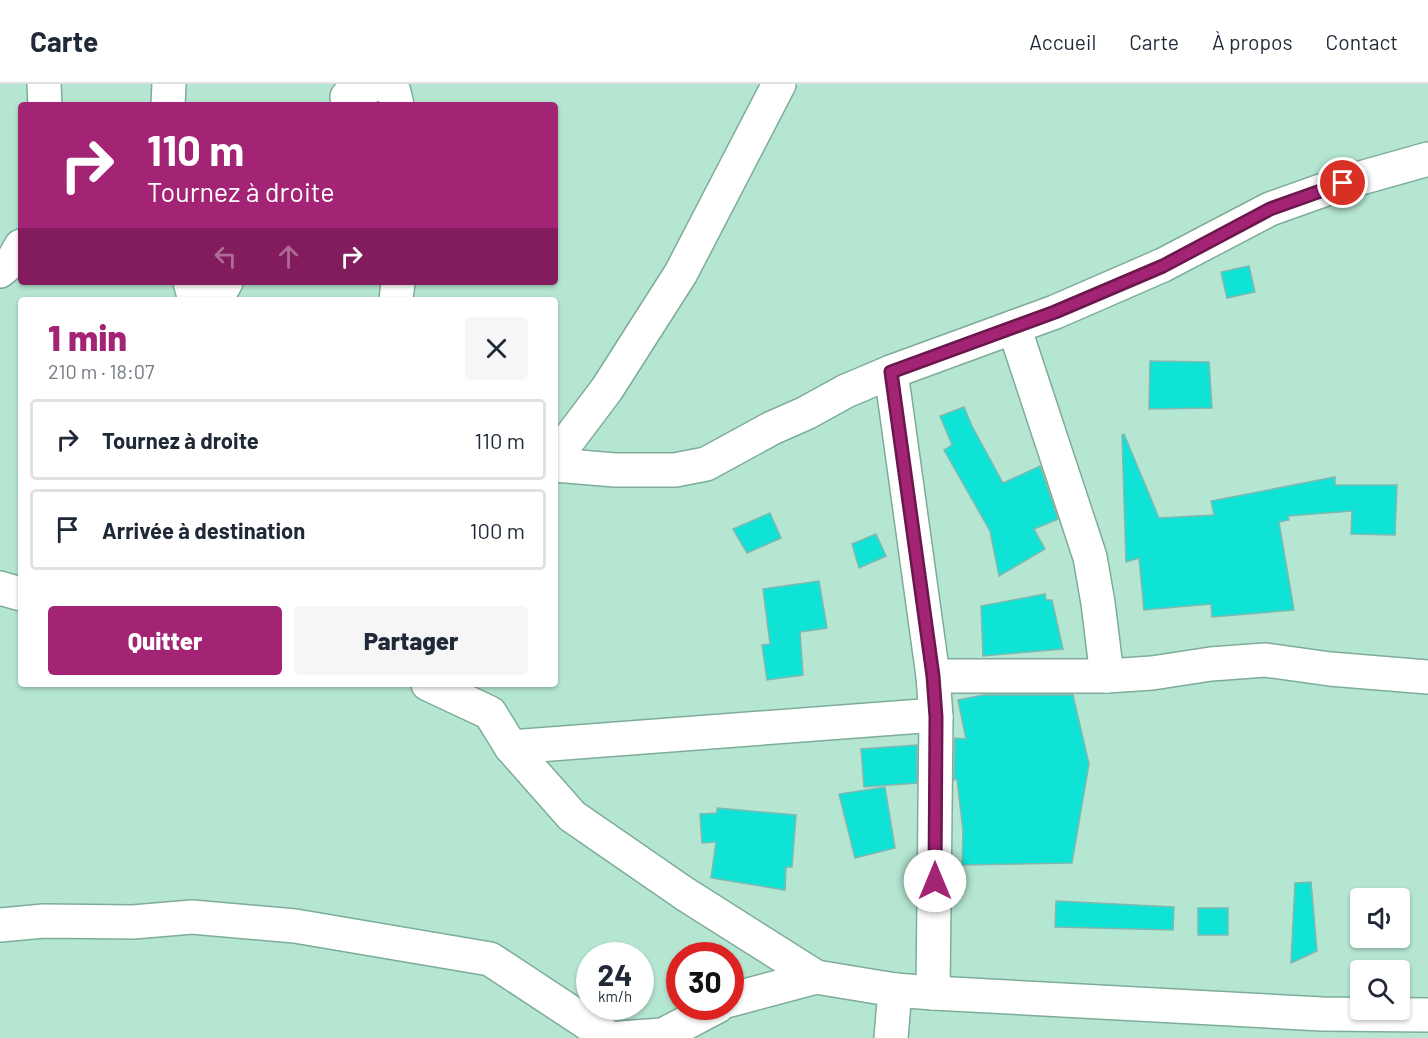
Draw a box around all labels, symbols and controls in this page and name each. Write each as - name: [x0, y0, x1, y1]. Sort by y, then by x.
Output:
- text: Carte: [30, 24, 98, 58]
- text: Accueil: [1029, 29, 1096, 54]
- text: Carte: [1129, 29, 1179, 54]
- text: À propos: [1212, 29, 1293, 54]
- text: Contact: [1326, 29, 1398, 54]
- text: 110 m: [147, 124, 244, 174]
- icon: right: [48, 126, 126, 204]
- pin: [1317, 157, 1368, 208]
- icon: arrive: [1326, 166, 1359, 199]
- text: Tournez à droite: [147, 175, 335, 207]
- icon: left: [209, 240, 242, 273]
- icon: ahead: [272, 240, 305, 273]
- icon: right: [335, 240, 368, 273]
- text: 1 min: [48, 315, 127, 358]
- button: close: [465, 317, 528, 380]
- text: 210 m · 18:07: [48, 359, 154, 383]
- icon: right: [51, 423, 84, 456]
- text: Tournez à droite: [102, 427, 259, 453]
- text: 110 m: [475, 427, 525, 453]
- icon: arrive: [51, 513, 84, 546]
- text: Arrivée à destination: [102, 517, 305, 543]
- text: 100 m: [470, 517, 525, 543]
- button: Quitter: [48, 606, 282, 675]
- button: Partager: [294, 606, 528, 675]
- position arrow: [903, 849, 967, 913]
- map controls: [1350, 888, 1410, 1020]
- button: sound: [1350, 888, 1410, 948]
- speed limit sign: 30: [666, 942, 744, 1020]
- text: 24: [598, 956, 632, 992]
- button: search: [1350, 960, 1410, 1020]
- text: km/h: [598, 987, 632, 1005]

